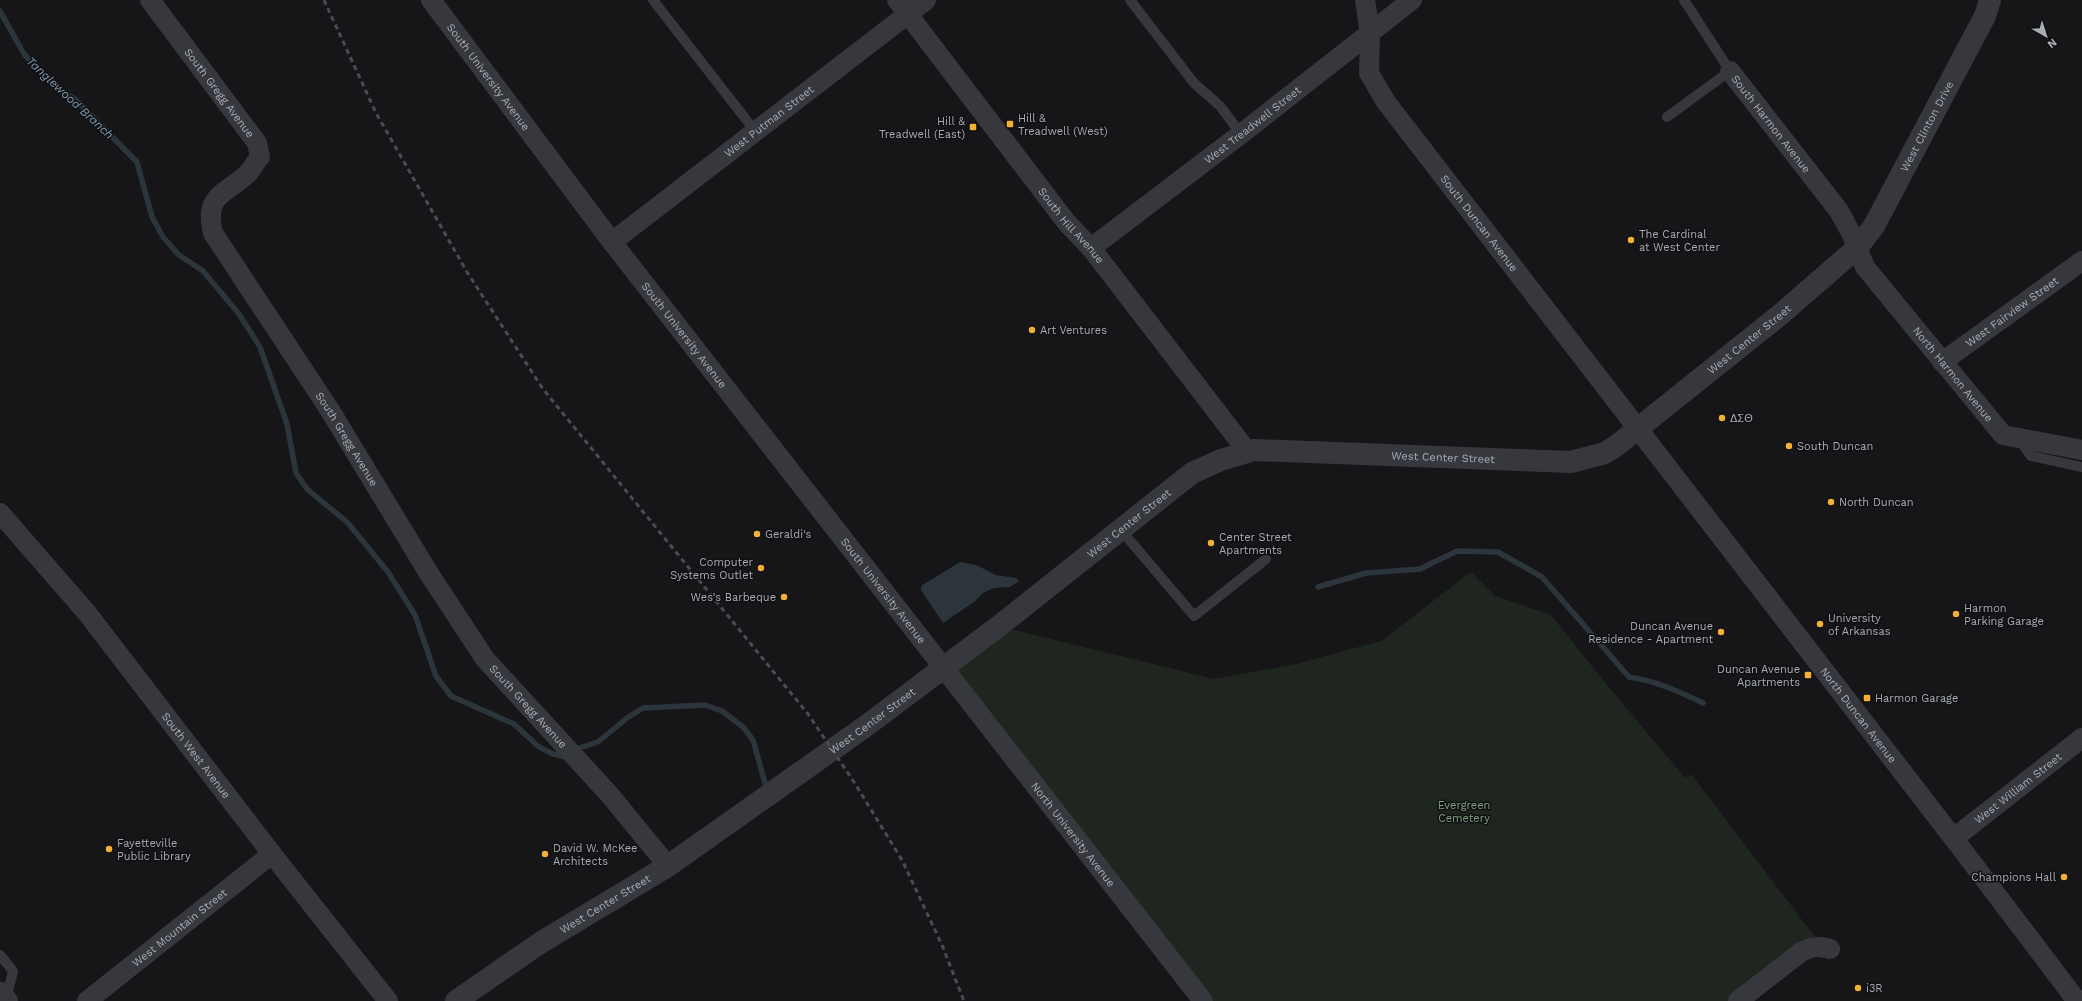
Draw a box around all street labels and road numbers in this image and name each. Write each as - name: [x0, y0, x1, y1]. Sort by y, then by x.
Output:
- street label: South University Avenue: [444, 21, 533, 133]
- street label: South Gregg Avenue: [182, 46, 257, 140]
- street label: South Harmon Avenue: [1729, 72, 1813, 175]
- street label: West Clinton Drive: [1898, 79, 1956, 174]
- street label: West Putman Street: [722, 82, 816, 160]
- street label: West Treadwell Street: [1201, 83, 1304, 166]
- street label: South Duncan Avenue: [1438, 172, 1521, 274]
- street label: South Hill Avenue: [1036, 185, 1107, 266]
- street label: West Fairview Street: [1963, 274, 2061, 350]
- street label: South University Avenue: [639, 279, 730, 390]
- street label: West Center Street: [1705, 302, 1794, 377]
- street label: North Harmon Avenue: [1910, 324, 1996, 424]
- street label: South Gregg Avenue: [313, 389, 381, 488]
- street label: West Center Street: [1391, 449, 1495, 466]
- street label: West Center Street: [1084, 486, 1174, 560]
- street label: South University Avenue: [838, 535, 929, 646]
- street label: South Gregg Avenue: [487, 662, 570, 751]
- street label: North Duncan Avenue: [1818, 665, 1899, 765]
- street label: West Center Street: [827, 685, 918, 757]
- street label: South West Avenue: [159, 710, 233, 801]
- street label: West William Street: [1972, 750, 2064, 826]
- street label: North University Avenue: [1029, 780, 1118, 889]
- street label: West Center Street: [557, 871, 653, 936]
- street label: West Mountain Street: [129, 886, 230, 969]

